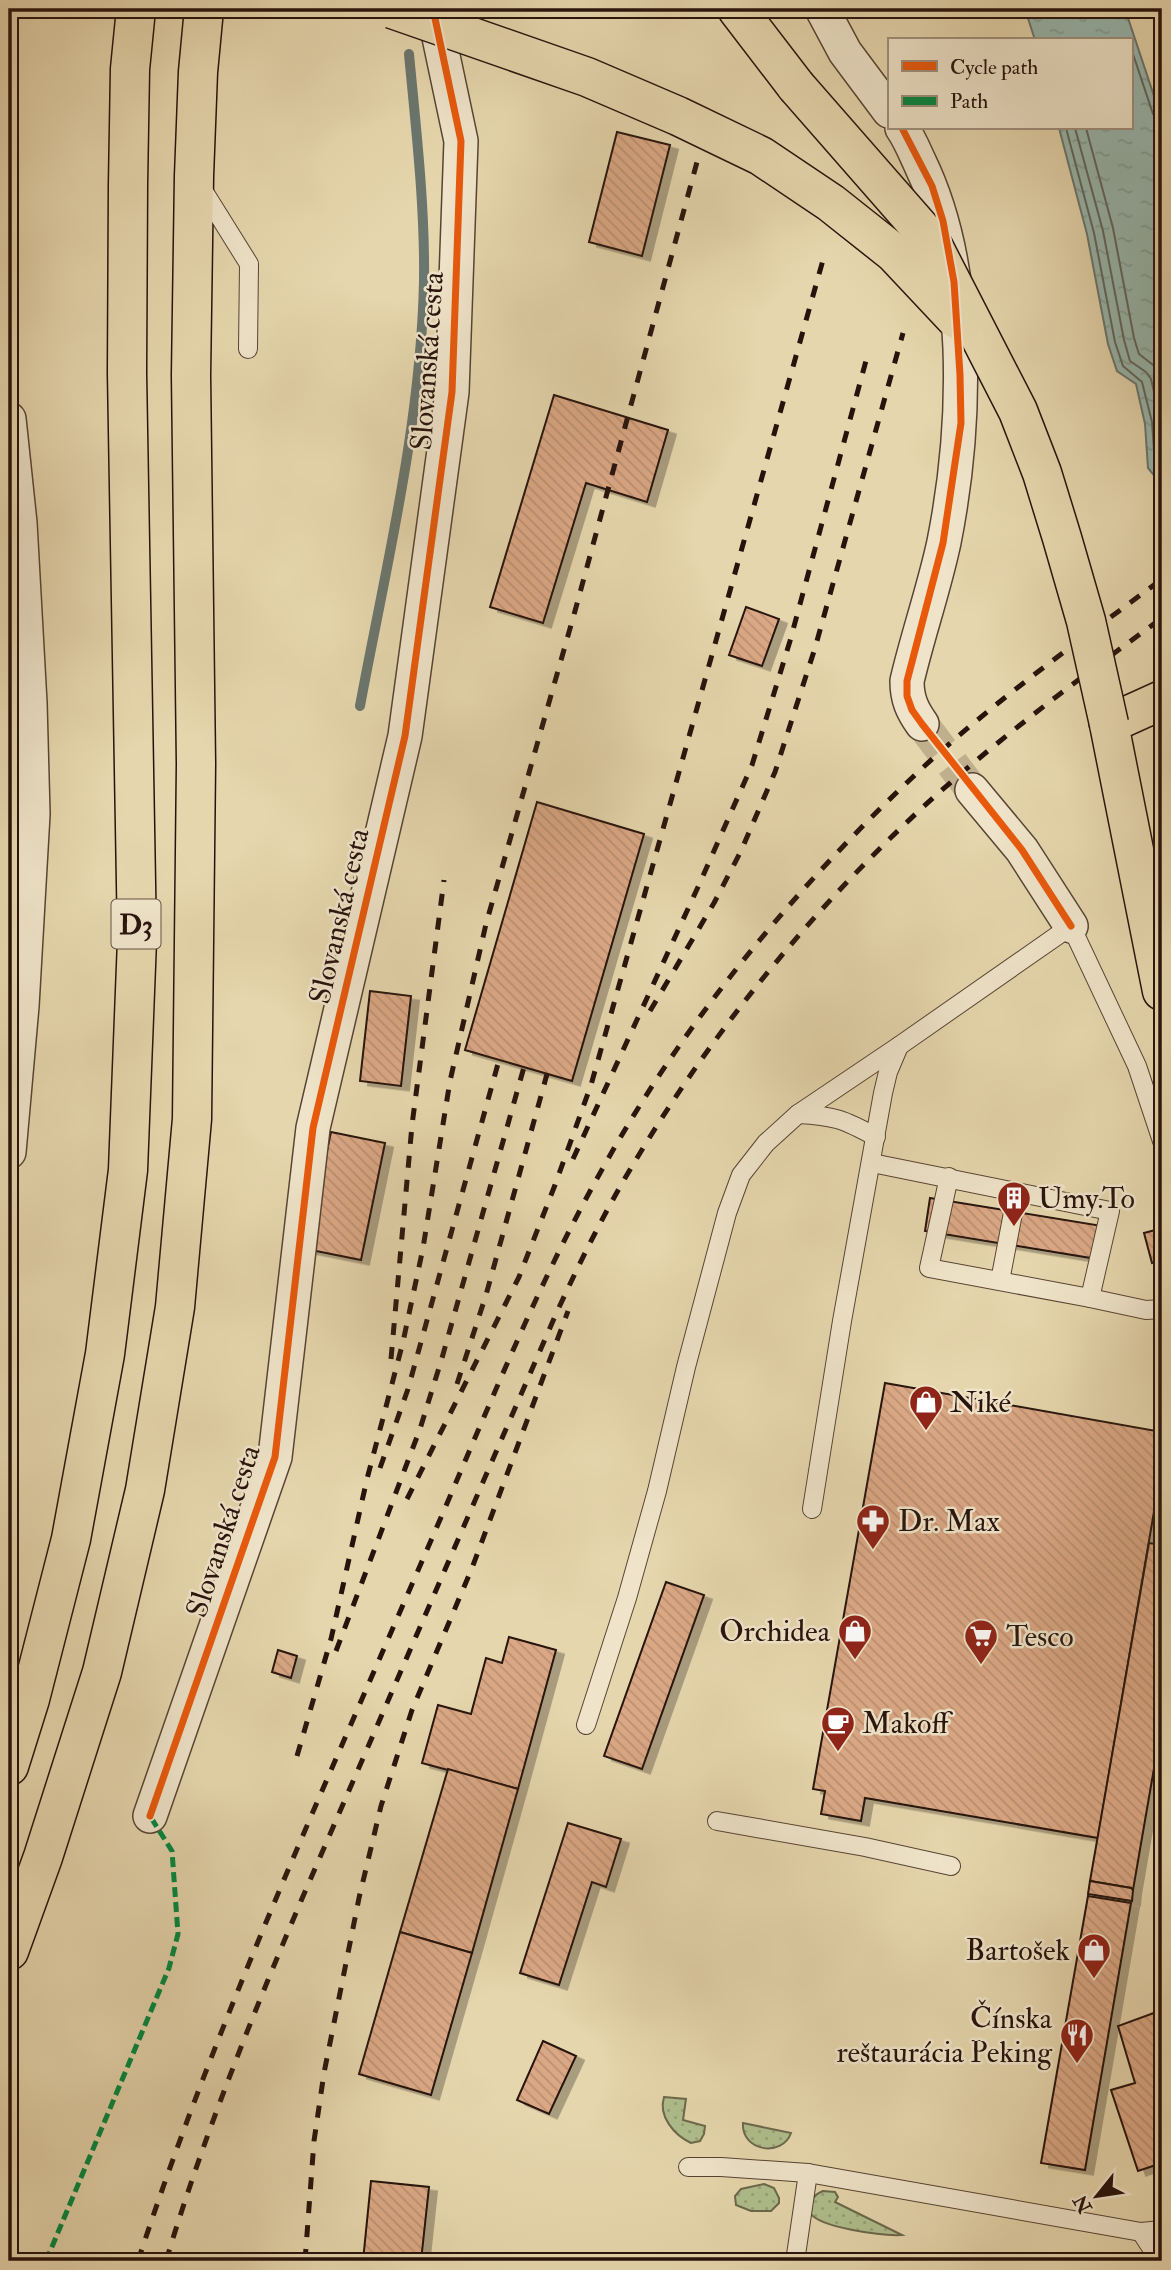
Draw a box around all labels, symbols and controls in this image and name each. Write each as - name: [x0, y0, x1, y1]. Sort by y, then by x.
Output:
- legend: [888, 38, 1132, 130]
- text: Cycle path: [950, 54, 1038, 81]
- text: Path: [950, 88, 988, 115]
- street label: Slovanská cesta: [403, 270, 452, 452]
- street label: Slovanská cesta: [301, 824, 378, 1008]
- road number: D3: [111, 900, 160, 948]
- building icon: Umy.To: [995, 1179, 1033, 1228]
- place label: Umy.To: [1038, 1180, 1135, 1217]
- shop icon: Niké: [907, 1383, 945, 1432]
- place label: Niké: [950, 1384, 1012, 1421]
- street label: Slovanská cesta: [178, 1440, 269, 1622]
- pharmacy icon: Dr. Max: [854, 1502, 892, 1551]
- place label: Dr. Max: [898, 1503, 1000, 1540]
- shop icon: Orchidea: [836, 1612, 874, 1661]
- place label: Orchidea: [719, 1613, 831, 1650]
- supermarket icon: Tesco: [962, 1617, 1000, 1666]
- place label: Tesco: [1006, 1618, 1074, 1655]
- cafe icon: Makoff: [819, 1704, 857, 1753]
- place label: Makoff: [862, 1705, 953, 1742]
- shop icon: Bartošek: [1075, 1931, 1113, 1980]
- place label: Bartošek: [966, 1932, 1070, 1969]
- place label: Čínska reštaurácia Peking: [836, 1999, 1053, 2071]
- restaurant icon: Čínska reštaurácia Peking: [1058, 2016, 1096, 2065]
- north arrow: [1062, 2162, 1132, 2232]
- text: N: [1068, 2190, 1098, 2218]

